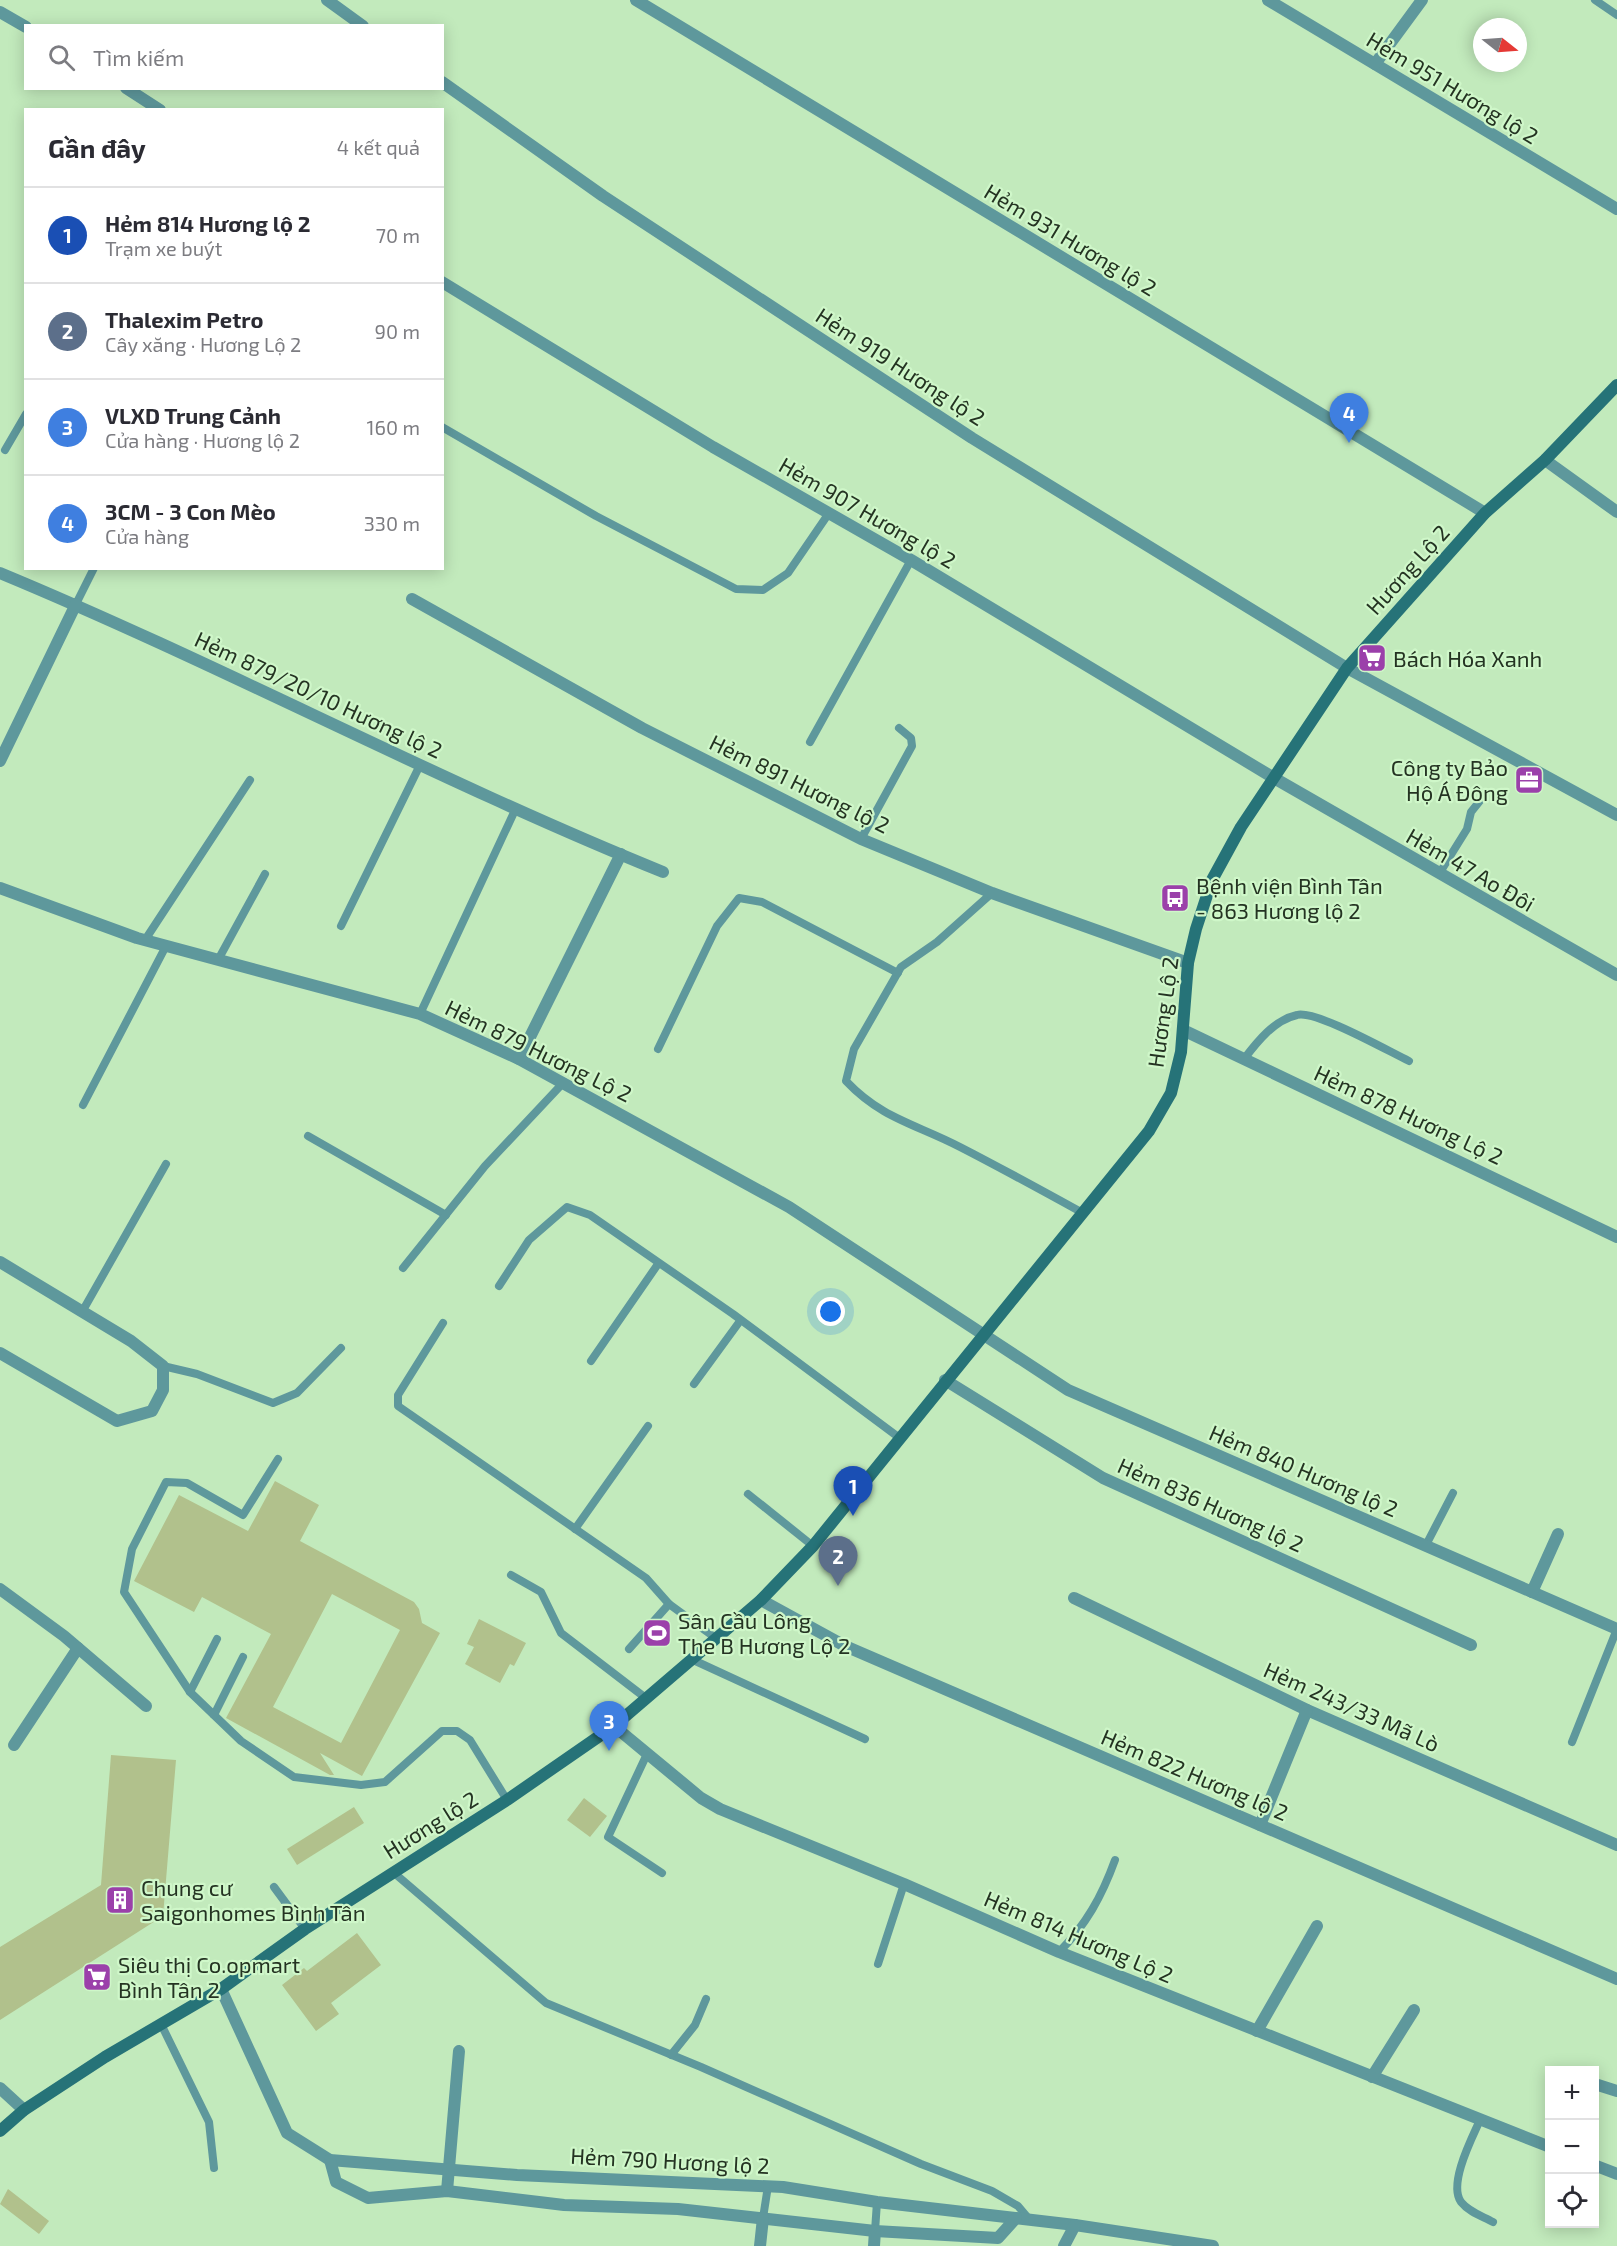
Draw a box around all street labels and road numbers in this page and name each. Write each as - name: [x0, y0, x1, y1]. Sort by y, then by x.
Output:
- street label: Hẻm 951 Hương lộ 2: [1362, 25, 1544, 149]
- street label: Hẻm 931 Hương lộ 2: [980, 177, 1162, 301]
- street label: Hẻm 919 Hương lộ 2: [812, 302, 990, 430]
- street label: Hẻm 907 Hương lộ 2: [775, 451, 961, 573]
- street label: Hương Lộ 2: [1360, 519, 1454, 619]
- street label: Hẻm 879/20/10 Hương lộ 2: [191, 625, 447, 763]
- street label: Hẻm 891 Hương lộ 2: [706, 728, 894, 838]
- street label: Hẻm 47 Ao Đôi: [1402, 822, 1540, 916]
- street label: Hương Lộ 2: [1141, 955, 1183, 1069]
- street label: Hẻm 879 Hương Lộ 2: [441, 994, 637, 1106]
- street label: Hẻm 878 Hương Lộ 2: [1311, 1059, 1507, 1169]
- street label: Hẻm 840 Hương lộ 2: [1206, 1418, 1402, 1522]
- street label: Hẻm 836 Hương lộ 2: [1114, 1451, 1308, 1557]
- street label: Hẻm 243/33 Mã Lò: [1260, 1656, 1444, 1756]
- street label: Hẻm 822 Hương lộ 2: [1098, 1723, 1292, 1825]
- street label: Hương lộ 2: [378, 1785, 482, 1863]
- street label: Hẻm 814 Hương Lộ 2: [981, 1884, 1177, 1988]
- street label: Hẻm 790 Hương lộ 2: [570, 2142, 770, 2178]

